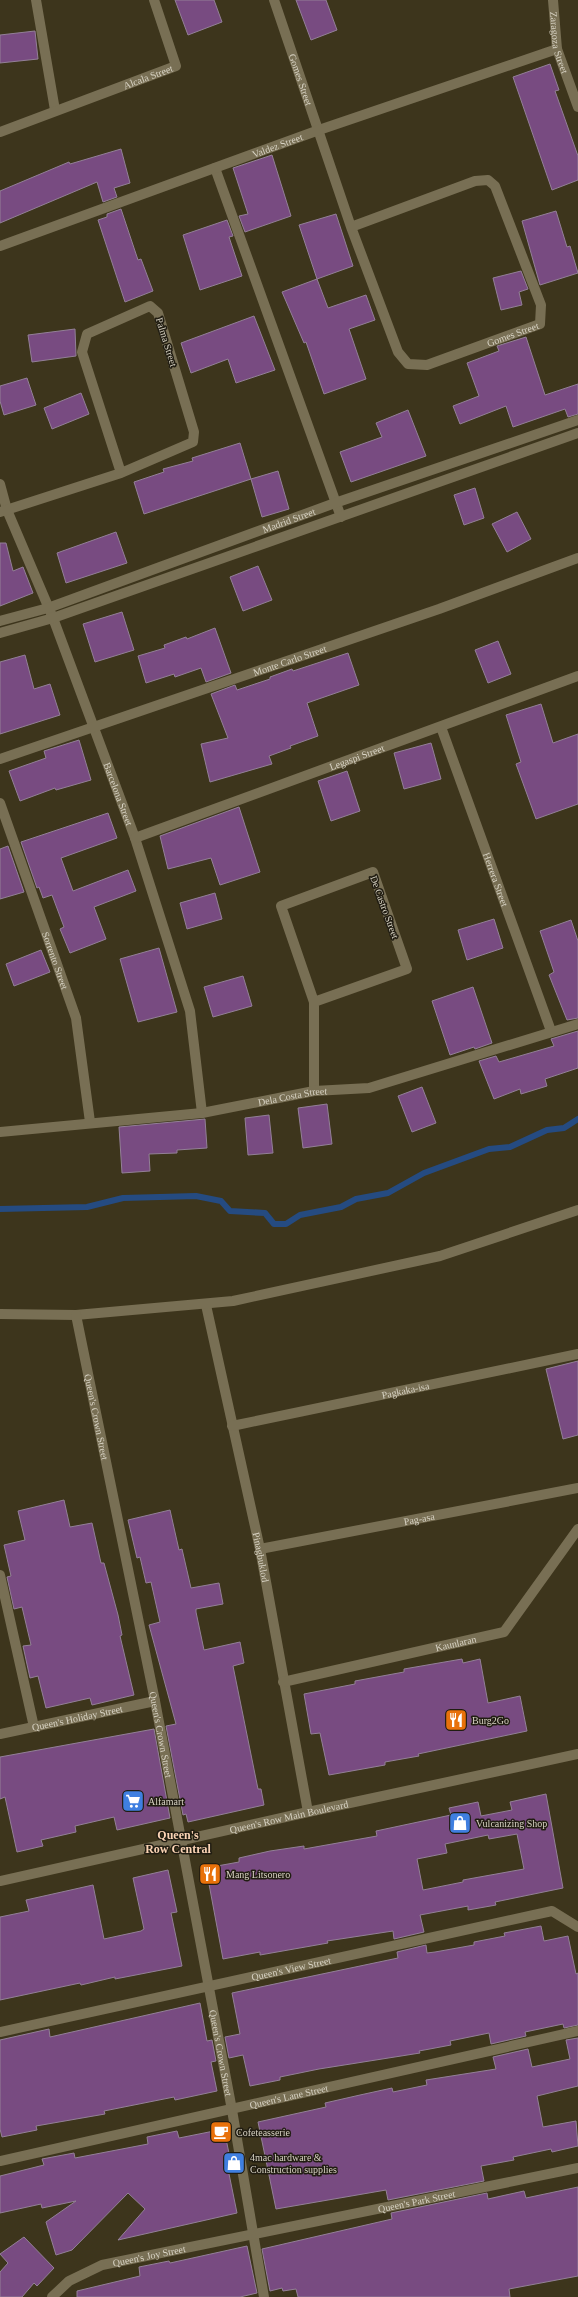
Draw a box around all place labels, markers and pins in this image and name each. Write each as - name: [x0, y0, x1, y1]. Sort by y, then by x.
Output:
- restaurant icon: Burg2Go: [443, 1707, 469, 1733]
- place label: Burg2Go: [472, 1715, 509, 1726]
- supermarket icon: Alfamart: [120, 1788, 146, 1814]
- place label: Alfamart: [148, 1796, 184, 1807]
- shop icon: Vulcanizing Shop: [447, 1810, 473, 1836]
- place label: Vulcanizing Shop: [476, 1818, 547, 1829]
- restaurant icon: Mang Litsonero: [197, 1861, 223, 1887]
- place label: Mang Litsonero: [226, 1869, 290, 1880]
- cafe icon: Cofeteasserie: [208, 2119, 234, 2145]
- place label: Cofeteasserie: [236, 2127, 290, 2138]
- shop icon: 4mac hardware & Construction supplies: [221, 2150, 247, 2176]
- place label: 4mac hardware & Construction supplies: [250, 2152, 337, 2175]

